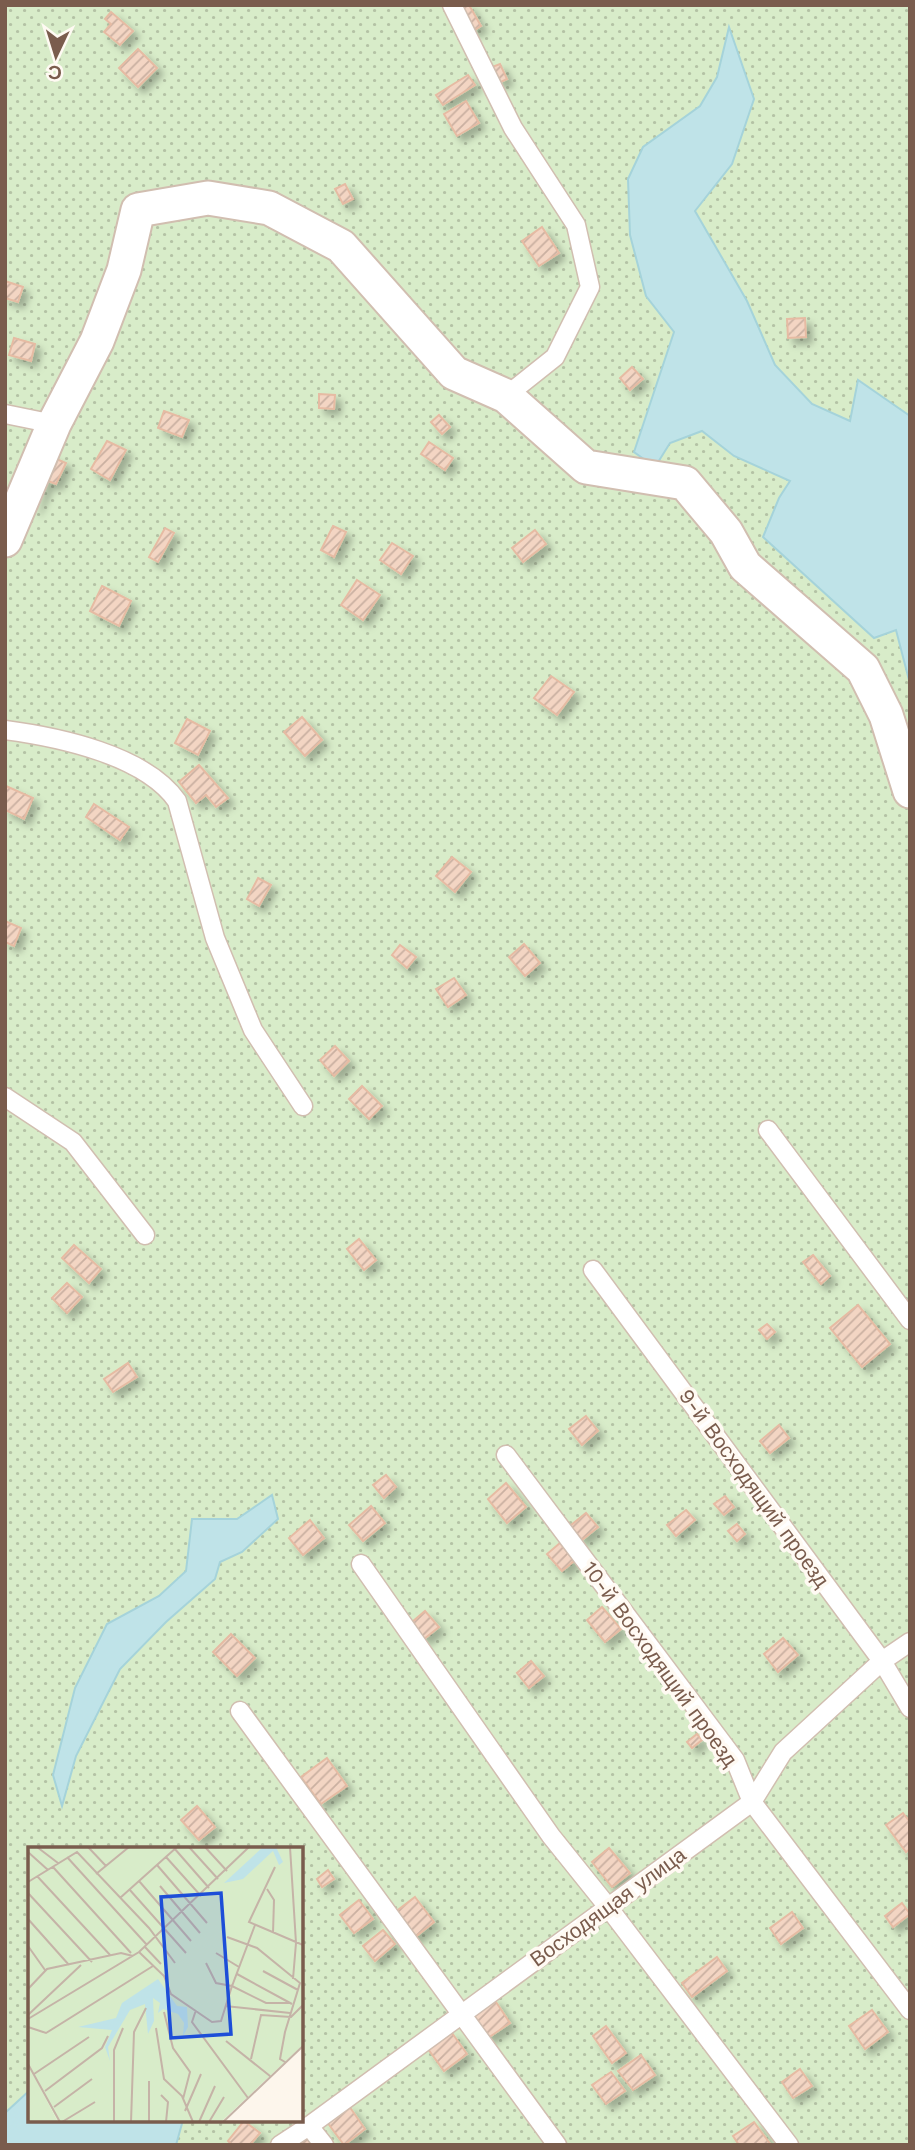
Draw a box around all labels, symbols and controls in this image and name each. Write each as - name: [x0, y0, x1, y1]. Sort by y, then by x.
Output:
- north arrow: [21, 21, 91, 91]
- text: С: [47, 60, 63, 84]
- street label: 9-й Восходящий проезд: [674, 1384, 835, 1592]
- street label: 10-й Восходящий проезд: [578, 1556, 743, 1771]
- street label: Восходящая улица: [525, 1841, 691, 1972]
- inset map: [28, 1847, 303, 2122]

